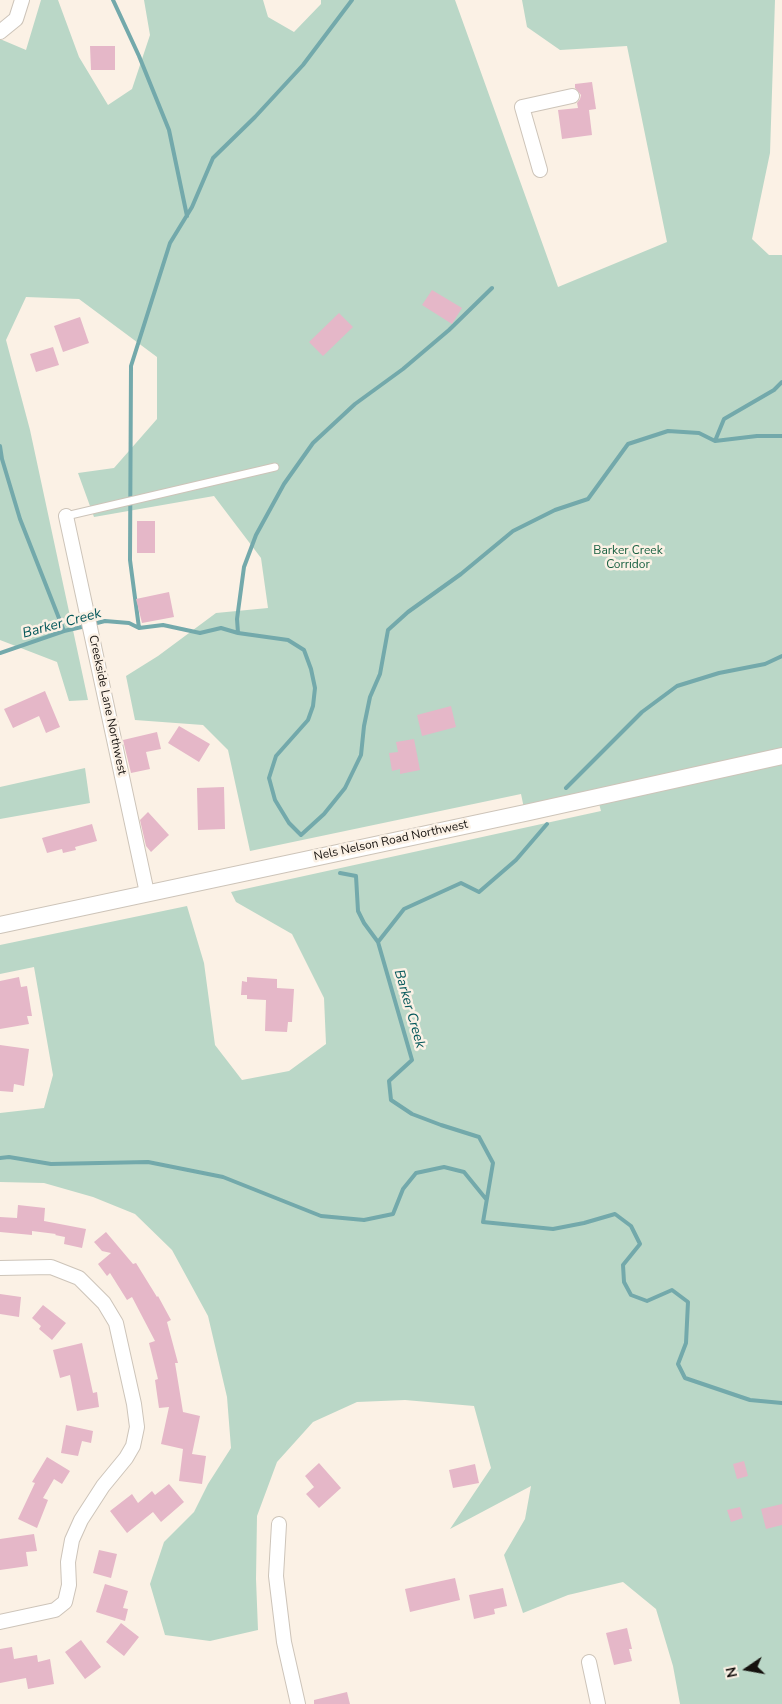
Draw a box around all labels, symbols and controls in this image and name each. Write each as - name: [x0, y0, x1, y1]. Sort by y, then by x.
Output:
- park label: Barker Creek Corridor: [593, 544, 663, 572]
- water label: Barker Creek: [21, 605, 103, 643]
- street label: Creekside Lane Northwest: [85, 634, 129, 776]
- street label: Nels Nelson Road Northwest: [313, 818, 469, 864]
- water label: Barker Creek: [390, 968, 428, 1050]
- north arrow: [722, 1644, 772, 1694]
- text: N: [721, 1665, 742, 1679]

